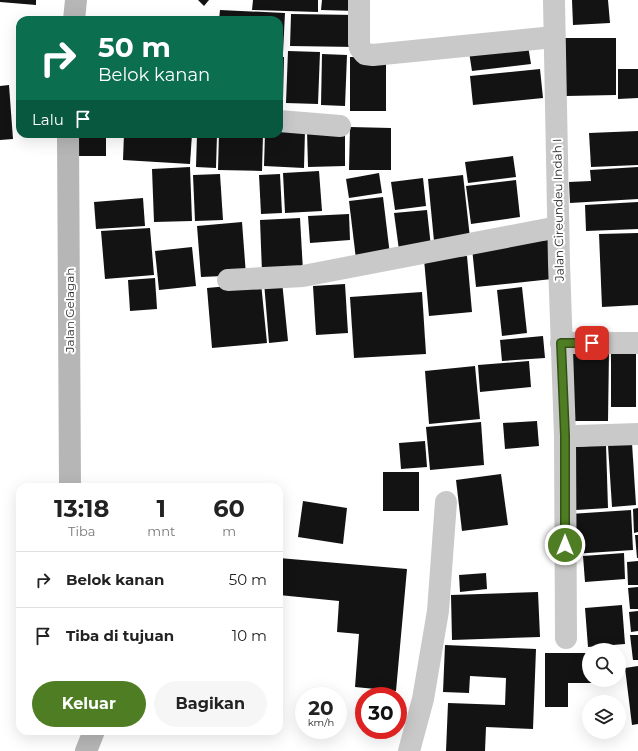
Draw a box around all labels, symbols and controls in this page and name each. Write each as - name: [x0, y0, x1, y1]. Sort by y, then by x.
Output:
- text: 50 m: [98, 30, 171, 64]
- icon: right: [32, 32, 84, 84]
- text: Belok kanan: [98, 64, 210, 86]
- icon: arrive: [72, 108, 94, 130]
- text: Lalu: [32, 110, 64, 129]
- street label: Jalan Cireundeu Indah I: [549, 138, 567, 283]
- street label: Jalan Gelagah: [62, 268, 77, 353]
- pin: [575, 326, 609, 360]
- icon: arrive: [581, 332, 603, 354]
- text: 13:18: [54, 494, 109, 523]
- text: 1: [157, 494, 166, 523]
- text: 60: [213, 494, 245, 523]
- text: Tiba: [68, 523, 95, 539]
- text: mnt: [147, 523, 175, 539]
- text: m: [222, 523, 236, 539]
- position arrow: [544, 524, 586, 566]
- icon: right: [32, 569, 54, 591]
- text: Belok kanan: [66, 570, 164, 589]
- text: 50 m: [229, 570, 267, 589]
- icon: arrive: [32, 625, 54, 647]
- text: Tiba di tujuan: [66, 626, 174, 645]
- text: 10 m: [232, 626, 267, 645]
- map controls: [582, 643, 626, 739]
- button: search: [582, 643, 626, 687]
- button: Keluar: [32, 681, 146, 727]
- button: Bagikan: [154, 681, 267, 727]
- speed limit sign: 30: [355, 687, 407, 739]
- button: layers: [582, 695, 626, 739]
- text: 20: [308, 696, 334, 720]
- text: km/h: [308, 716, 334, 729]

